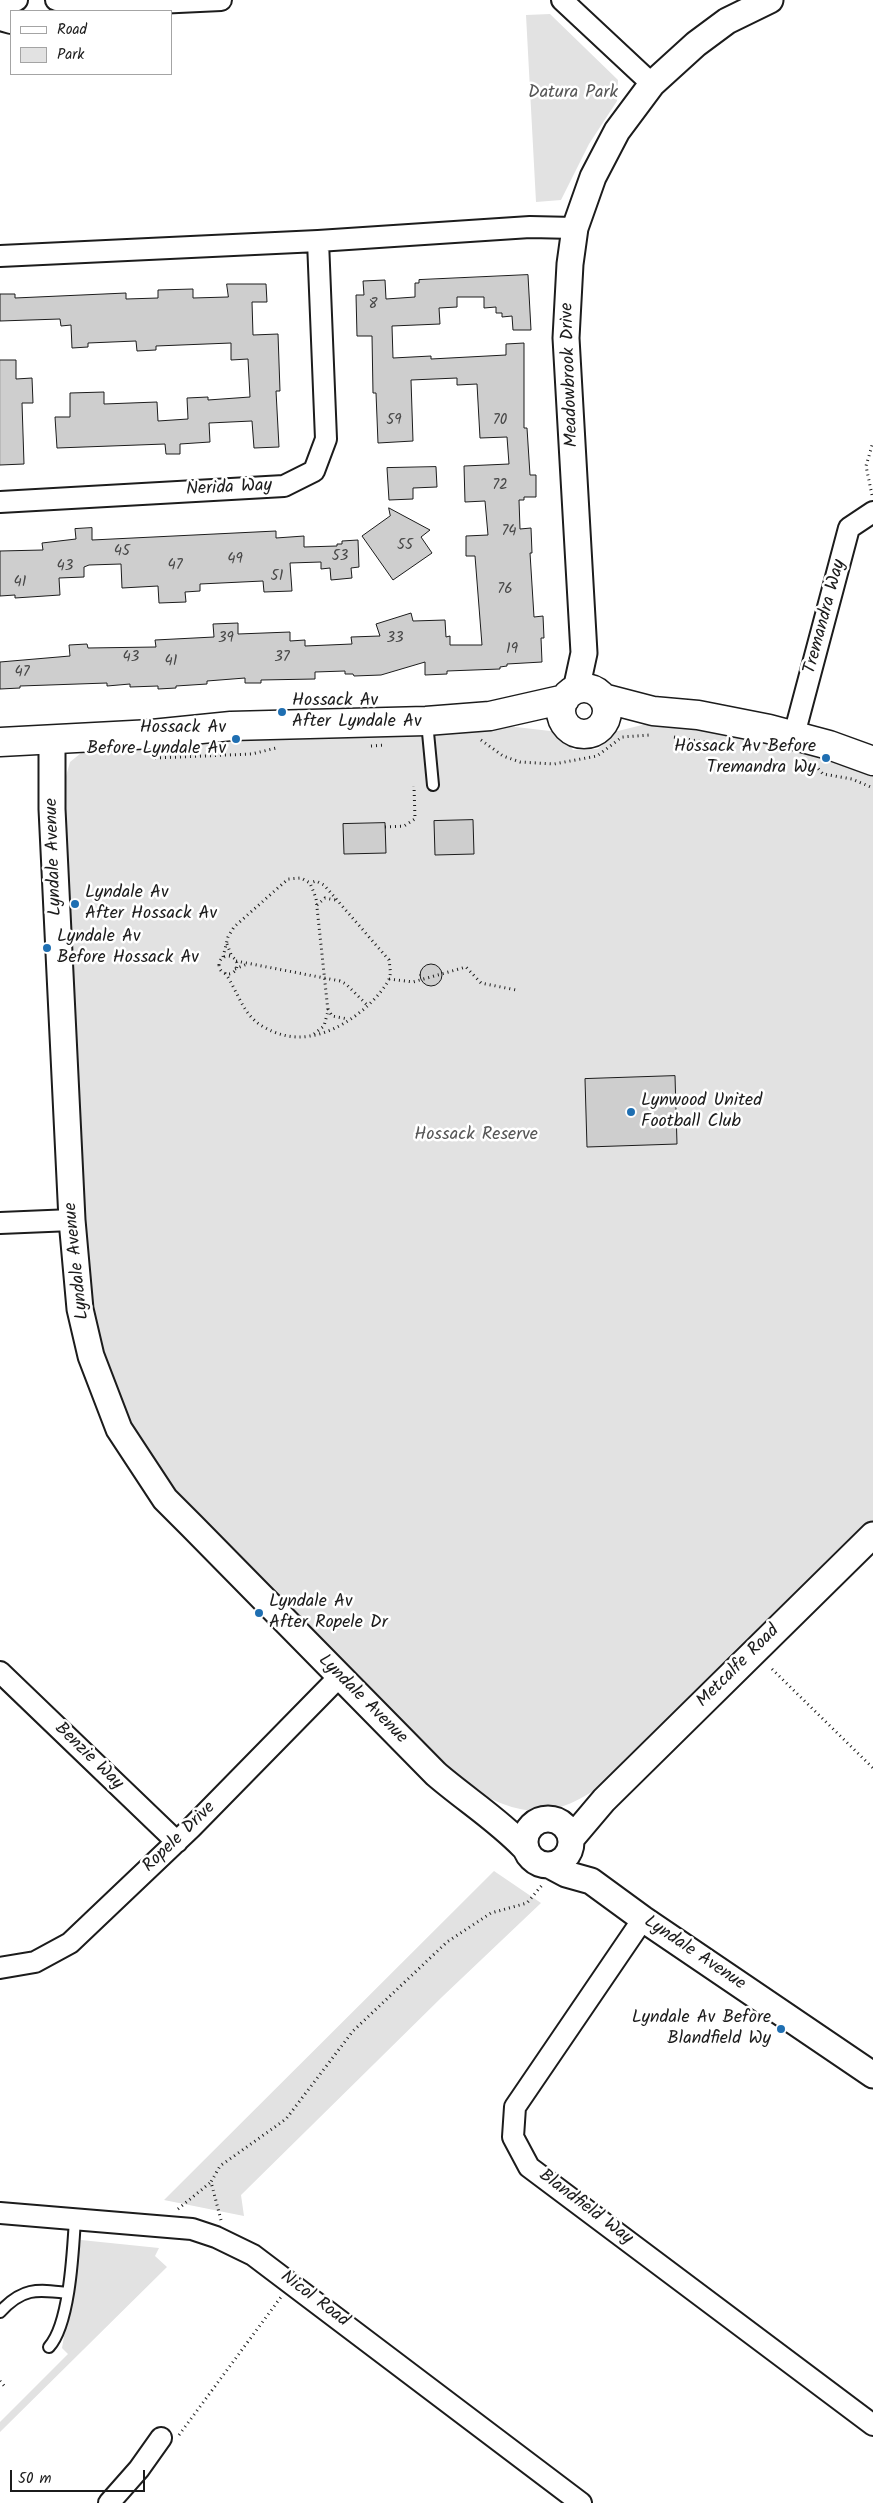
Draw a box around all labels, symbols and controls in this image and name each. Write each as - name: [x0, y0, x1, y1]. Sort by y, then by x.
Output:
- legend: [10, 10, 172, 75]
- text: Road: [57, 18, 87, 42]
- text: Park: [57, 43, 84, 67]
- park label: Datura Park: [528, 83, 618, 105]
- house number: 8: [368, 296, 378, 314]
- street label: Meadowbrook Drive: [558, 302, 584, 448]
- house number: 59: [386, 412, 402, 430]
- house number: 70: [493, 412, 507, 430]
- street label: Nerida Way: [185, 476, 273, 502]
- house number: 72: [492, 477, 508, 495]
- house number: 74: [501, 523, 517, 541]
- house number: 55: [397, 537, 413, 555]
- house number: 45: [114, 543, 130, 561]
- house number: 53: [332, 548, 348, 566]
- house number: 49: [227, 551, 243, 569]
- house number: 47: [167, 557, 183, 575]
- street label: Tremandra Way: [800, 557, 852, 677]
- house number: 43: [57, 558, 73, 576]
- house number: 51: [271, 568, 283, 586]
- house number: 41: [14, 574, 26, 592]
- house number: 76: [497, 581, 513, 599]
- house number: 39: [218, 630, 234, 648]
- house number: 33: [386, 630, 404, 648]
- house number: 19: [506, 641, 518, 659]
- house number: 43: [123, 649, 139, 667]
- house number: 37: [274, 649, 290, 667]
- house number: 41: [165, 653, 177, 671]
- house number: 47: [14, 664, 30, 682]
- place label: Hossack Av After Lyndale Av: [292, 691, 422, 734]
- marker: Hossack Av After Lyndale Av: [276, 706, 288, 718]
- place label: Hossack Av Before Lyndale Av: [87, 718, 226, 761]
- marker: Hossack Av Before Lyndale Av: [230, 733, 242, 745]
- place label: Hossack Av Before Tremandra Wy: [674, 737, 816, 780]
- marker: Hossack Av Before Tremandra Wy: [820, 752, 832, 764]
- street label: Lyndale Avenue: [42, 798, 68, 916]
- place label: Lyndale Av After Hossack Av: [85, 883, 217, 926]
- marker: Lyndale Av After Hossack Av: [69, 898, 81, 910]
- place label: Lyndale Av Before Hossack Av: [57, 927, 199, 970]
- marker: Lyndale Av Before Hossack Av: [41, 942, 53, 954]
- place label: Lynwood United Football Club: [641, 1091, 762, 1134]
- marker: Lynwood United Football Club: [625, 1106, 637, 1118]
- park label: Hossack Reserve: [414, 1125, 538, 1147]
- street label: Lyndale Avenue: [61, 1201, 95, 1321]
- place label: Lyndale Av After Ropele Dr: [269, 1592, 388, 1635]
- marker: Lyndale Av After Ropele Dr: [253, 1607, 265, 1619]
- street label: Metcalfe Road: [693, 1621, 785, 1713]
- street label: Lyndale Avenue: [313, 1651, 411, 1749]
- street label: Benzie Way: [49, 1719, 127, 1795]
- street label: Ropele Drive: [139, 1798, 221, 1878]
- street label: Lyndale Avenue: [639, 1912, 749, 1996]
- place label: Lyndale Av Before Blandfield Wy: [632, 2008, 771, 2050]
- marker: Lyndale Av Before Blandfield Wy: [775, 2023, 787, 2035]
- street label: Blandfield Way: [534, 2166, 636, 2250]
- street label: Nicol Road: [275, 2267, 353, 2333]
- scale bar: [12, 2460, 148, 2492]
- text: 50 m: [18, 2467, 52, 2491]

